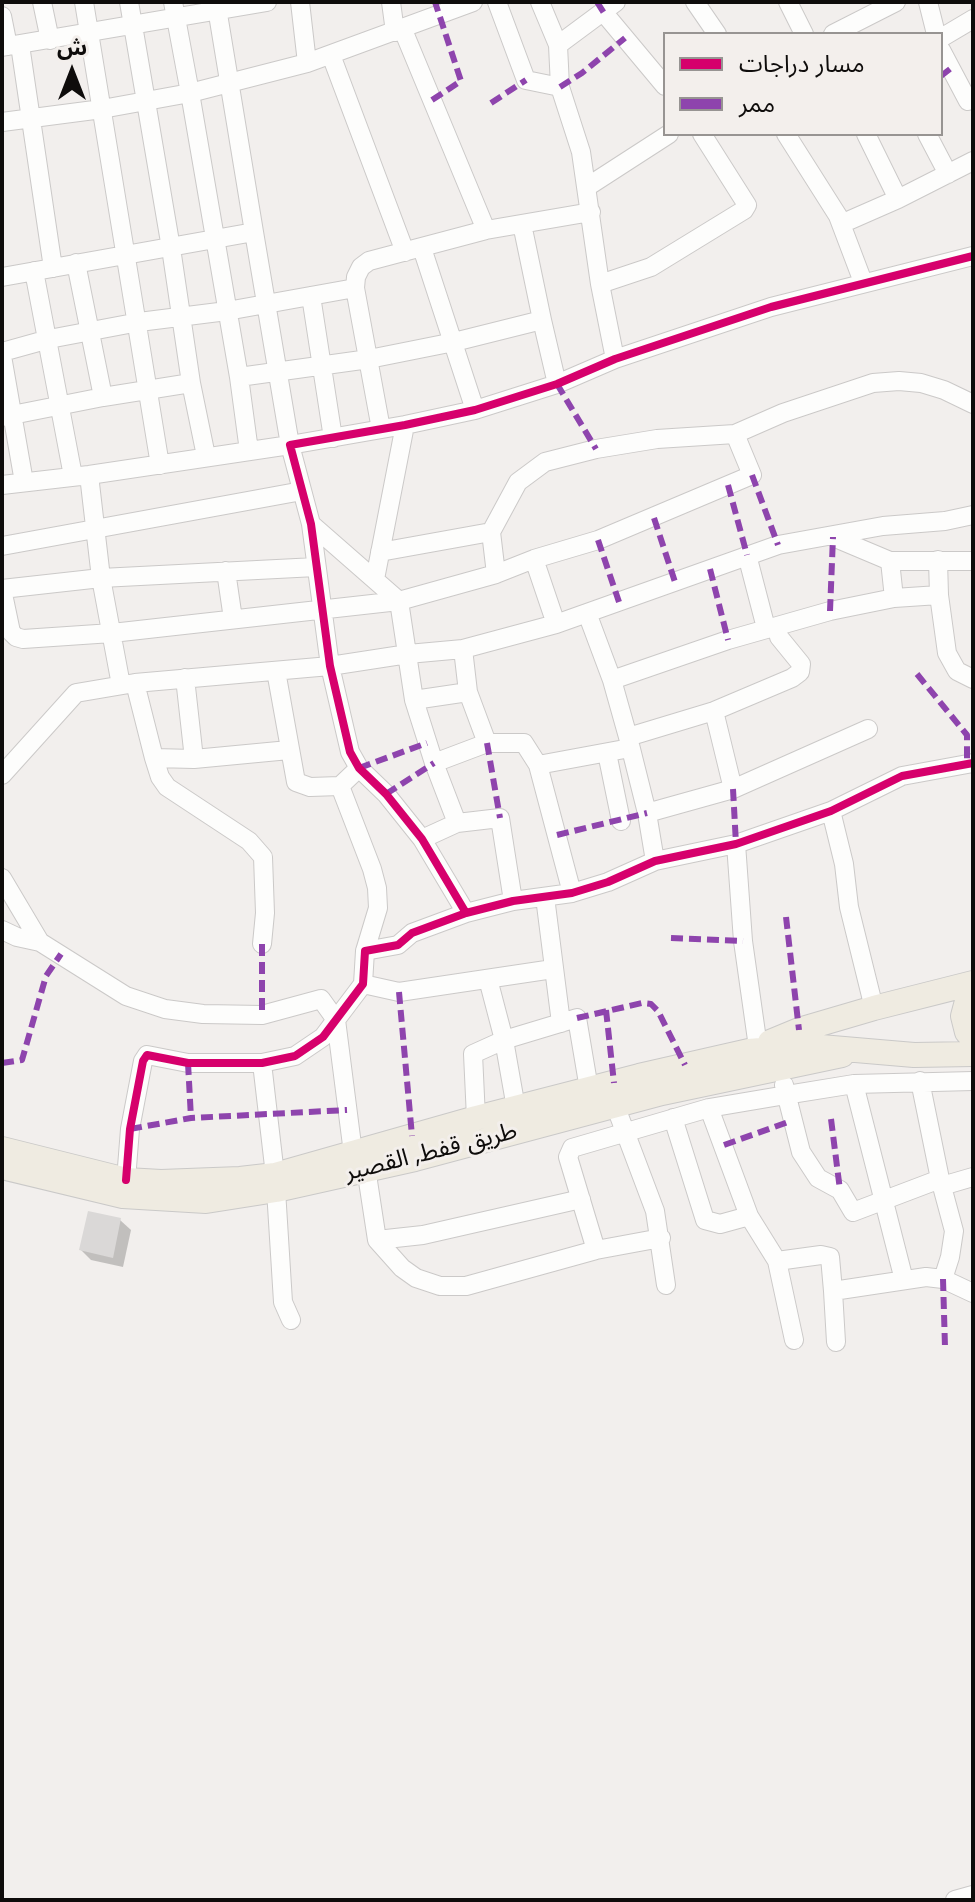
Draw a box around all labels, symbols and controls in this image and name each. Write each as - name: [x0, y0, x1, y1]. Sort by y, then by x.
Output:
- north arrow: [32, 32, 112, 112]
- text: ش: [57, 32, 87, 63]
- legend: [663, 32, 943, 136]
- text: مسار دراجات: [739, 47, 865, 80]
- text: ممر: [739, 87, 775, 120]
- street label: طريق قفط, القصير: [342, 1118, 520, 1188]

